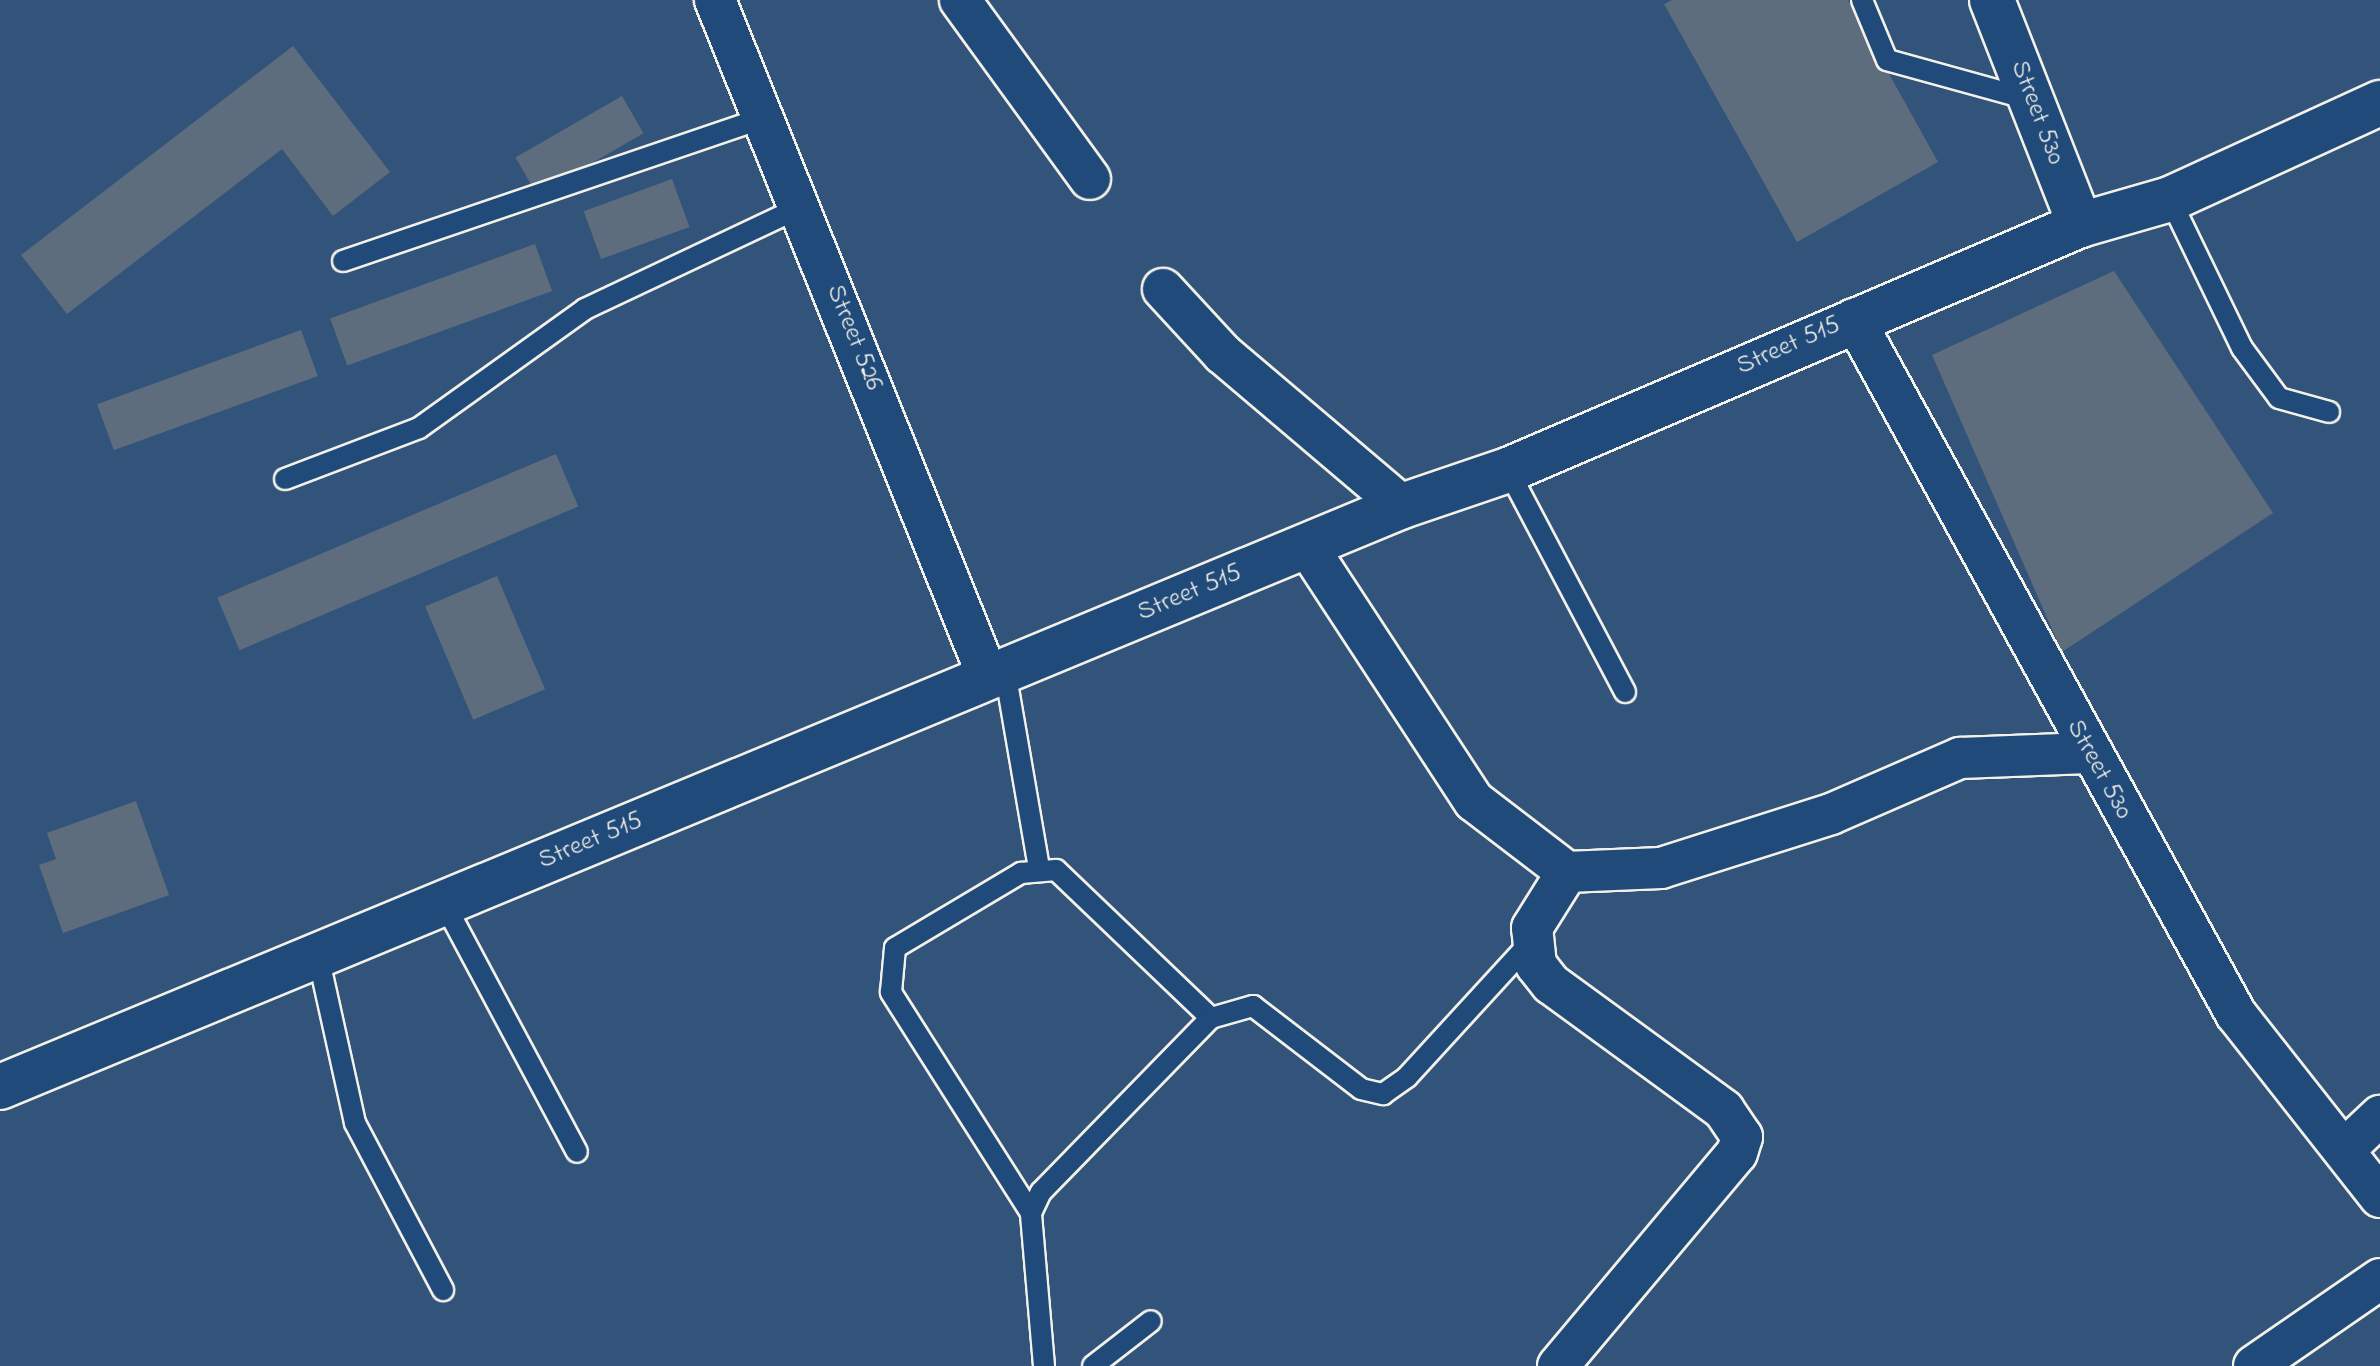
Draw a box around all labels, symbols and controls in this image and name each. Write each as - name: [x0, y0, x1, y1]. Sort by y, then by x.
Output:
- street label: Street 530: [2002, 57, 2070, 169]
- street label: Street 526: [818, 281, 888, 395]
- street label: Street 515: [1732, 310, 1846, 384]
- street label: Street 515: [1133, 558, 1247, 630]
- street label: Street 530: [2058, 715, 2138, 825]
- street label: Street 515: [534, 806, 648, 878]

